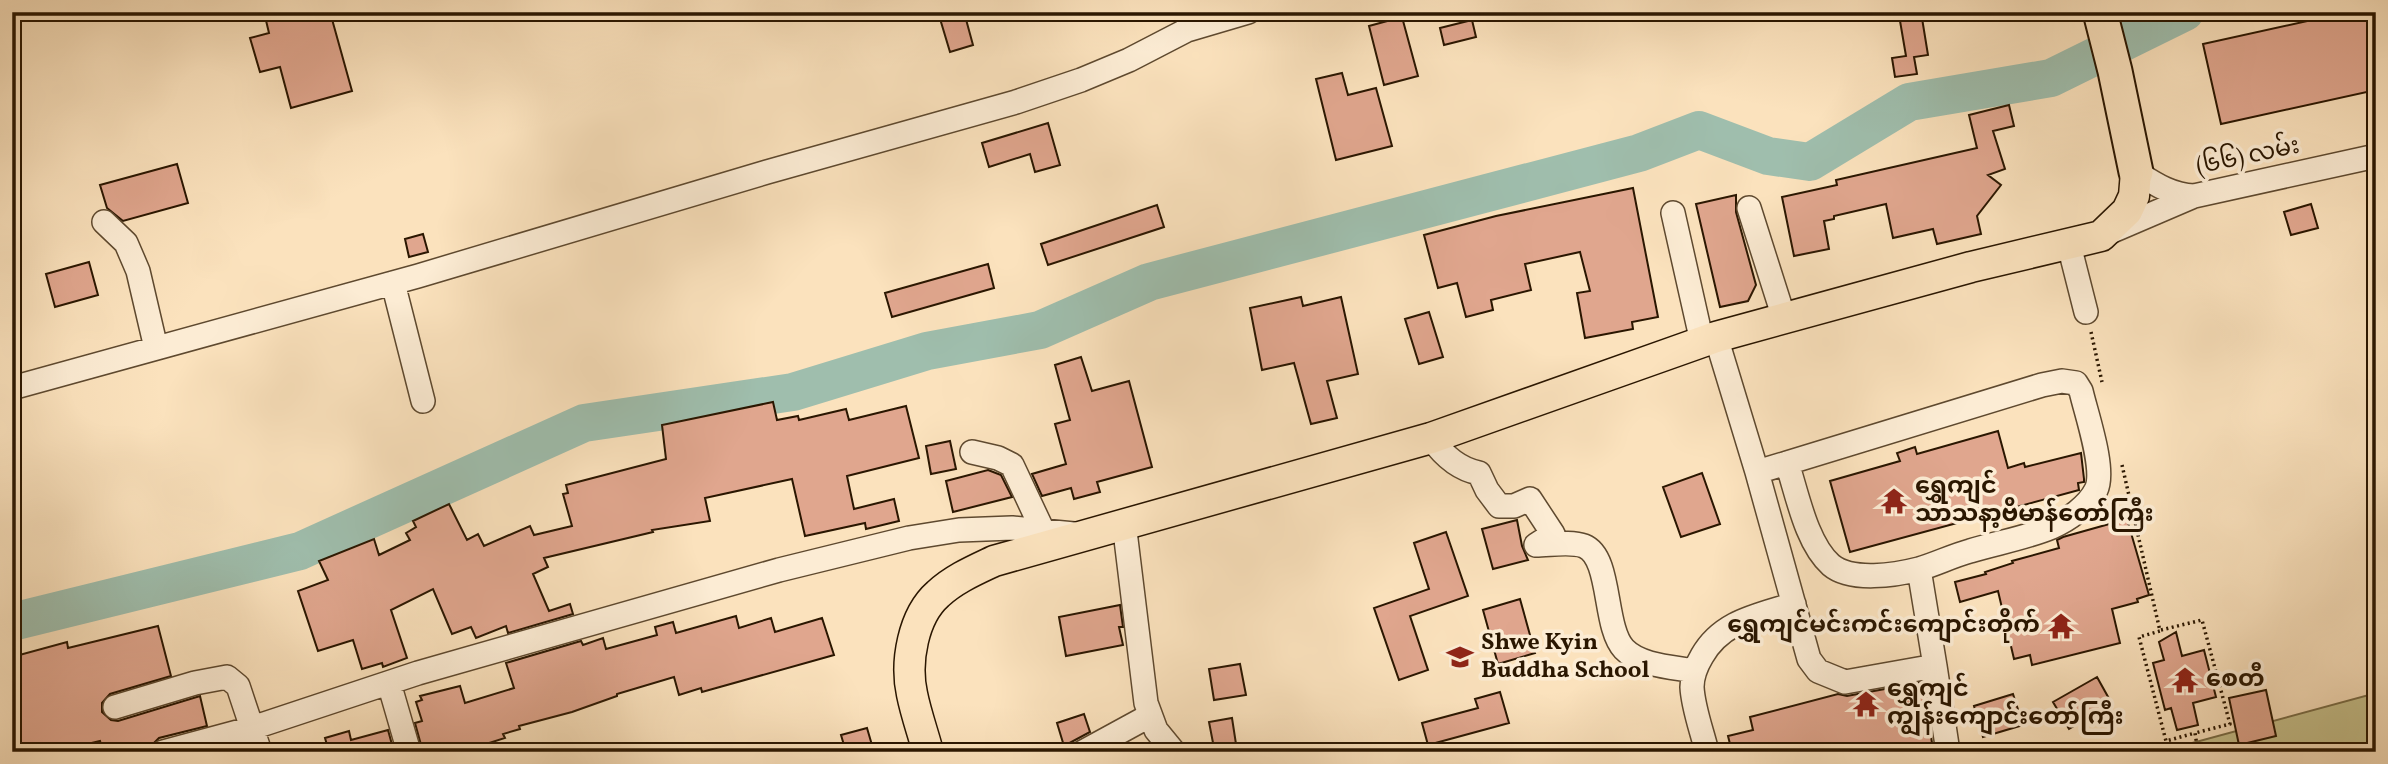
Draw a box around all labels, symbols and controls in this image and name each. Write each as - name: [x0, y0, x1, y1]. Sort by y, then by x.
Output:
- street label: (၆၆) လမ်း: [2193, 128, 2303, 185]
- place label: ရွှေကျင် သာသနာ့ဗိမာန်တော်ကြီး: [1915, 469, 2154, 532]
- temple icon: ရွှေကျင် သာသနာ့ဗိမာန်တော်ကြီး: [1879, 486, 1909, 516]
- place label: ရွှေကျင်မင်းကင်းကျောင်းတိုက်: [1727, 608, 2040, 644]
- temple icon: ရွှေကျင်မင်းကင်းကျောင်းတိုက်: [2046, 611, 2076, 641]
- place label: Shwe Kyin Buddha School: [1481, 626, 1650, 688]
- school or university icon: Shwe Kyin Buddha School: [1445, 642, 1475, 672]
- place label: စေတီ: [2206, 662, 2265, 697]
- temple icon: စေတီ: [2170, 665, 2200, 695]
- place label: ရွှေကျင် ကျွန်းကျောင်းတော်ကြီး: [1887, 672, 2124, 737]
- temple icon: ရွှေကျင် ကျွန်းကျောင်းတော်ကြီး: [1851, 689, 1881, 719]

